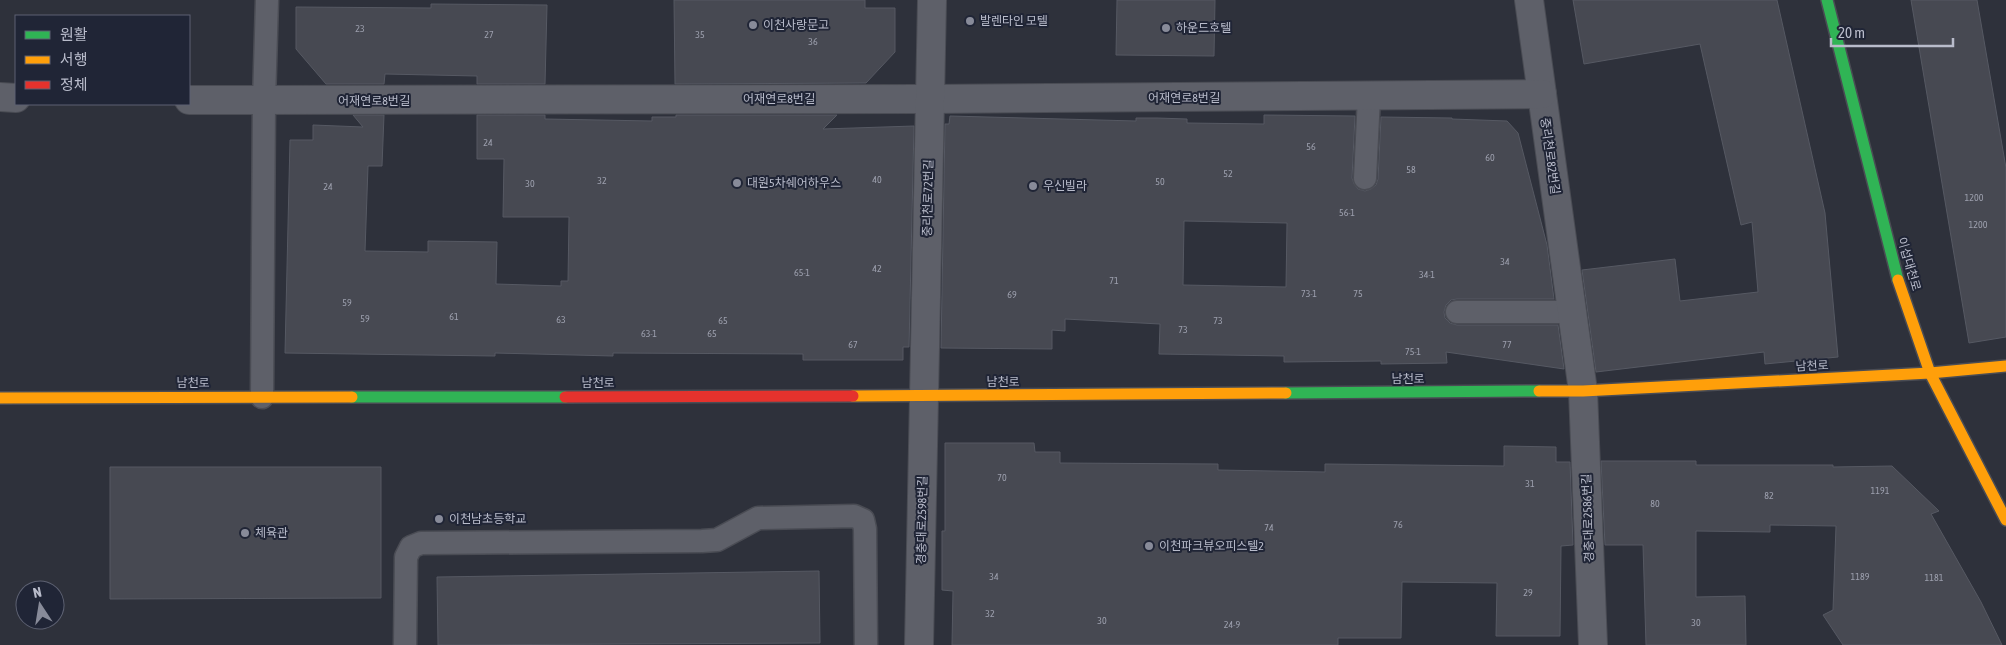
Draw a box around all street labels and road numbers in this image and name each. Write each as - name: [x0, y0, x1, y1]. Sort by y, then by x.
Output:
- street label: 어재연로8번길: [1148, 91, 1220, 105]
- street label: 어재연로8번길: [743, 92, 815, 106]
- street label: 어재연로8번길: [338, 94, 410, 108]
- street label: 중리천로82번길: [1538, 117, 1562, 195]
- street label: 중리천로72번길: [920, 159, 936, 237]
- street label: 이섭대천로: [1895, 236, 1923, 292]
- street label: 남천로: [1795, 358, 1829, 374]
- street label: 남천로: [1391, 372, 1425, 386]
- street label: 남천로: [986, 375, 1020, 389]
- street label: 남천로: [176, 376, 210, 390]
- street label: 남천로: [581, 376, 615, 390]
- street label: 경충대로2586번길: [1579, 473, 1597, 563]
- street label: 경충대로2598번길: [914, 475, 930, 565]

